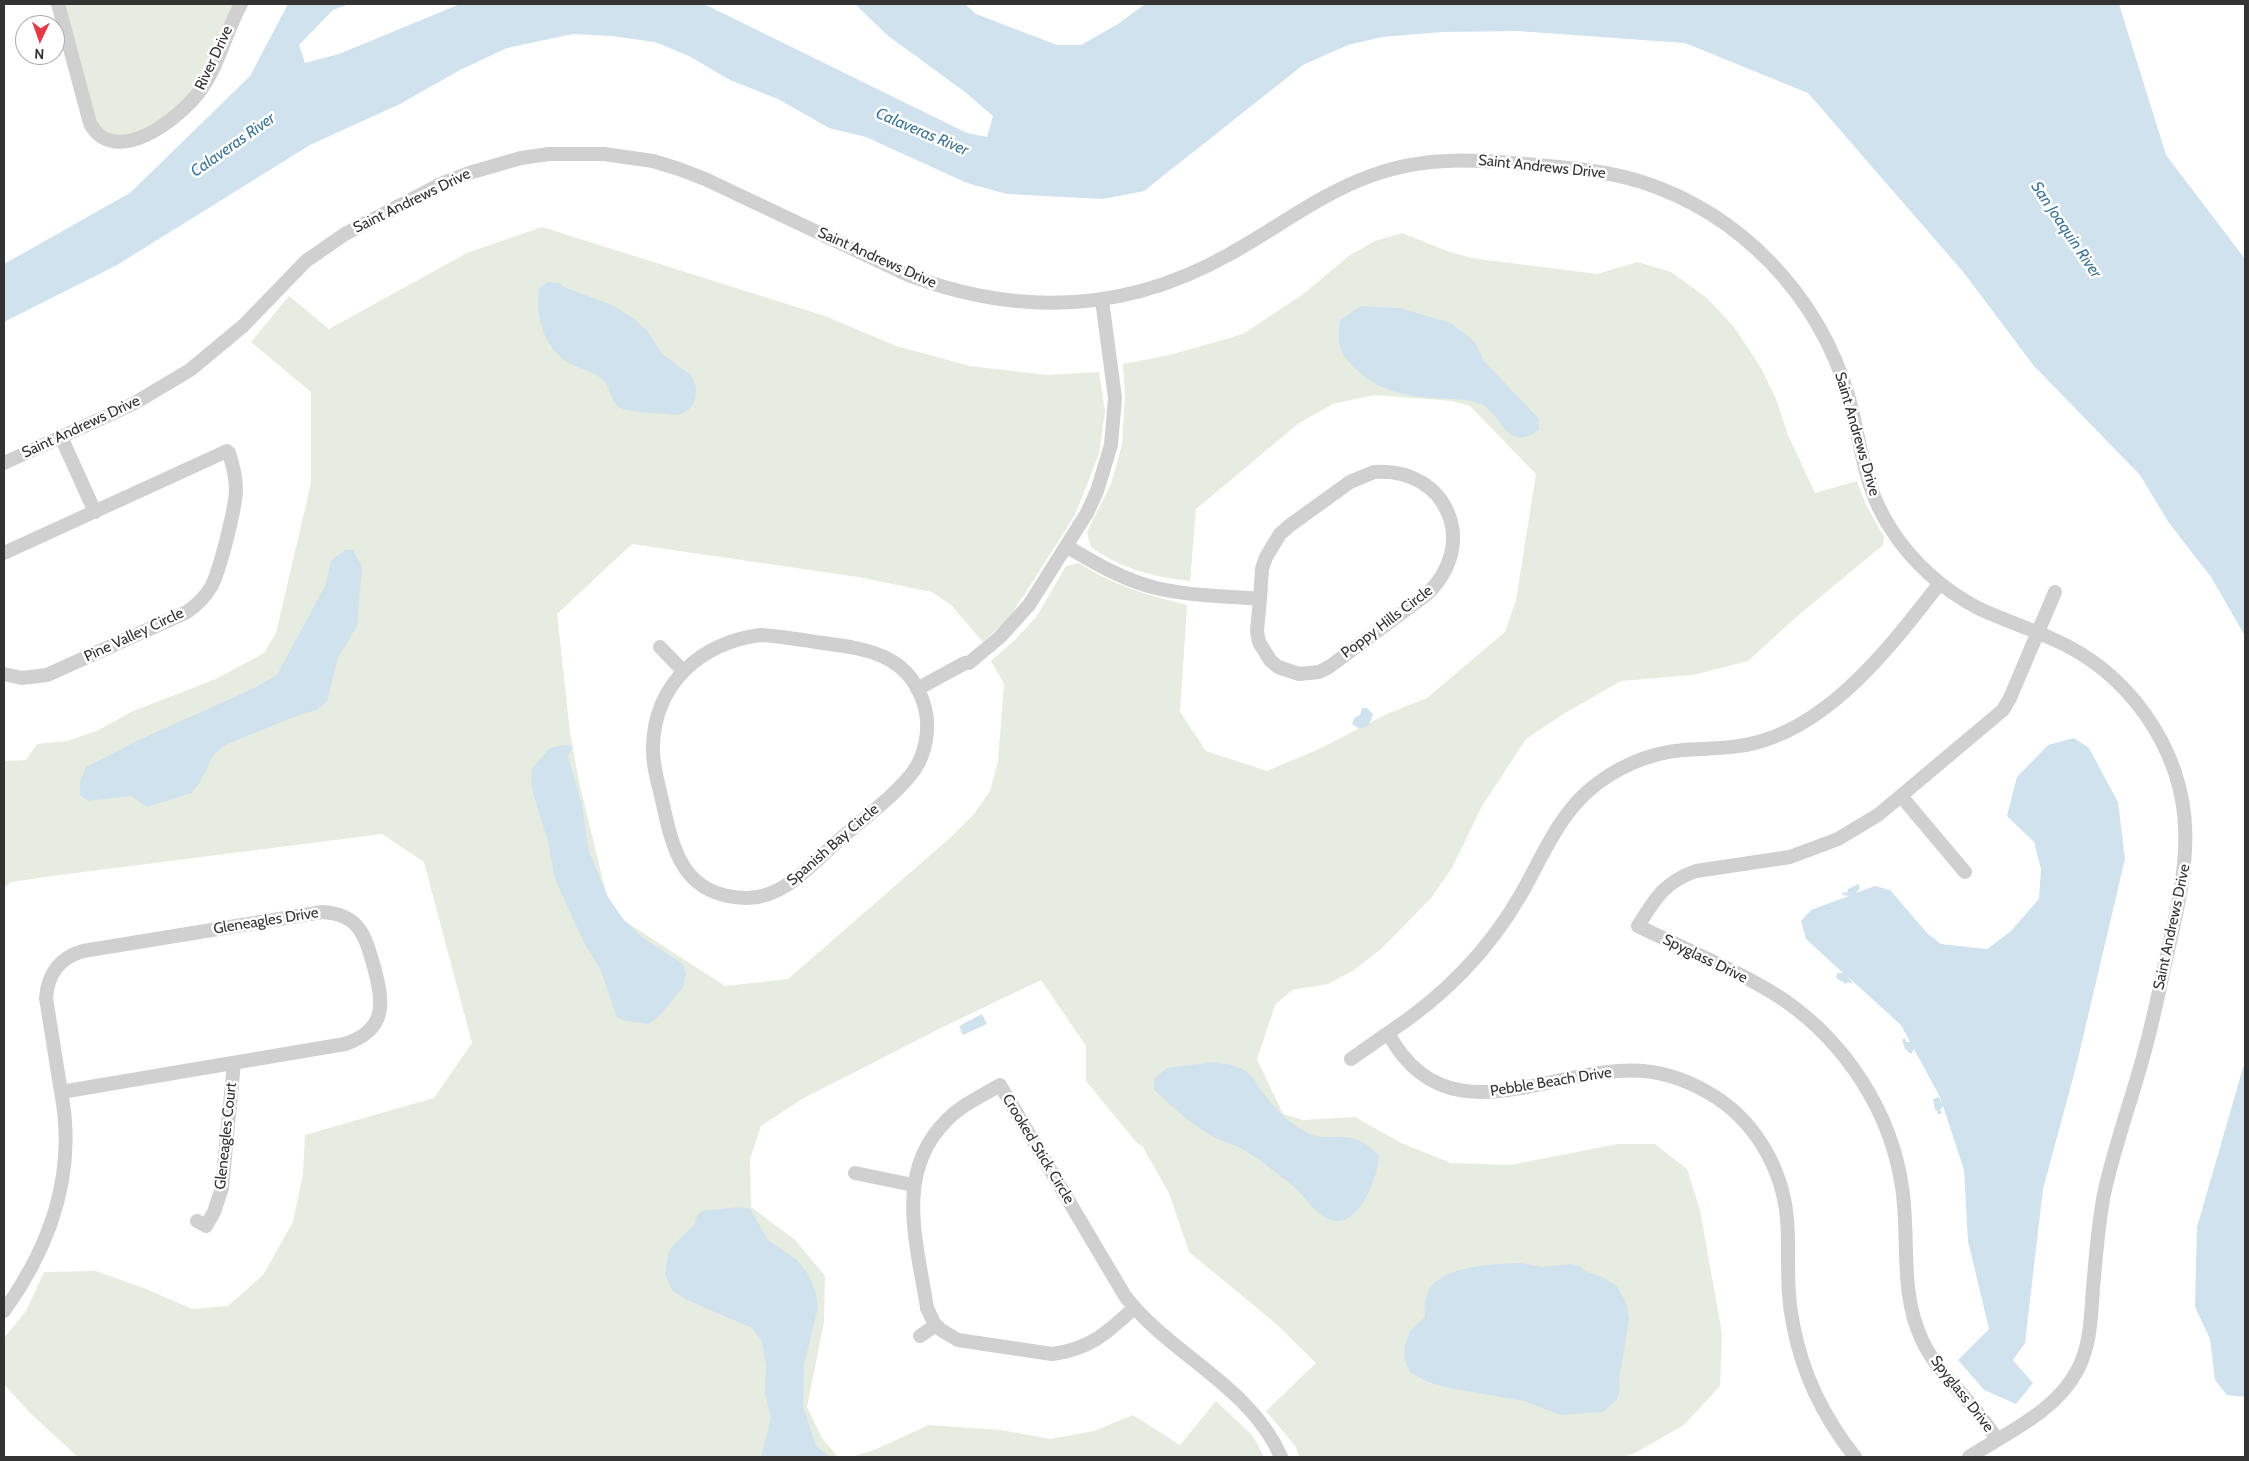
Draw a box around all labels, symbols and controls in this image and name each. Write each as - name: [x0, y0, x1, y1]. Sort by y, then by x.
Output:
- north arrow: [15, 15, 65, 65]
- street label: River Drive: [191, 23, 237, 93]
- text: N: [34, 45, 45, 63]
- water label: Calaveras River: [873, 104, 971, 160]
- water label: Calaveras River: [187, 109, 279, 181]
- street label: Saint Andrews Drive: [1477, 151, 1607, 183]
- street label: Saint Andrews Drive: [350, 165, 474, 237]
- water label: San Joaquin River: [2027, 178, 2105, 282]
- street label: Saint Andrews Drive: [815, 224, 939, 292]
- street label: Saint Andrews Drive: [1831, 370, 1883, 498]
- street label: Saint Andrews Drive: [19, 392, 143, 462]
- street label: Poppy Hills Circle: [1338, 582, 1436, 662]
- street label: Pine Valley Circle: [81, 604, 187, 666]
- street label: Spanish Bay Circle: [783, 800, 883, 890]
- street label: Saint Andrews Drive: [2150, 862, 2194, 992]
- street label: Gleneagles Drive: [212, 904, 320, 938]
- street label: Spyglass Drive: [1660, 931, 1750, 987]
- street label: Pebble Beach Drive: [1489, 1063, 1613, 1101]
- street label: Gleneagles Court: [211, 1082, 241, 1190]
- street label: Crooked Stick Circle: [998, 1091, 1078, 1207]
- street label: Spyglass Drive: [1927, 1352, 1997, 1436]

